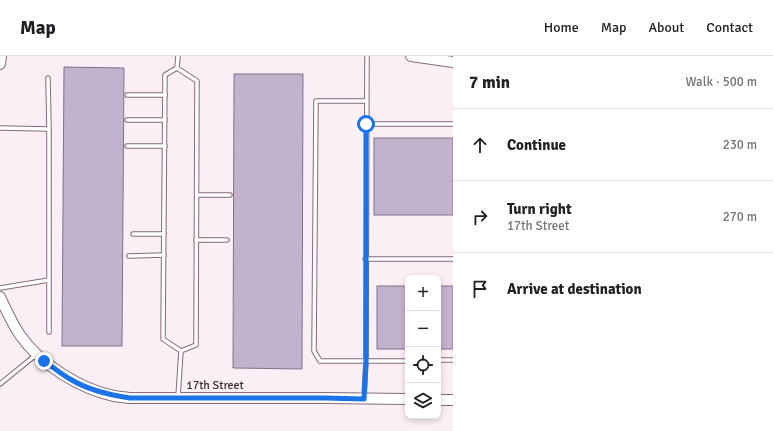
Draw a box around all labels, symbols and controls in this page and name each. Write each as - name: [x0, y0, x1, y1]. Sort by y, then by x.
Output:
- text: Map: [20, 16, 56, 40]
- text: Home: [544, 19, 579, 36]
- text: Map: [601, 19, 626, 36]
- text: About: [648, 19, 684, 36]
- text: Contact: [706, 19, 753, 36]
- text: 7 min: [469, 72, 510, 93]
- text: Walk · 500 m: [686, 74, 757, 90]
- route start: [357, 115, 375, 133]
- icon: ahead: [469, 134, 491, 156]
- text: Continue: [507, 136, 566, 154]
- text: 230 m: [723, 137, 757, 153]
- text: Turn right: [507, 200, 572, 218]
- icon: right: [469, 206, 491, 228]
- text: 270 m: [723, 209, 757, 225]
- text: 17th Street: [507, 218, 569, 234]
- map controls: [405, 275, 441, 419]
- button: +: [405, 275, 441, 311]
- icon: arrive: [469, 278, 491, 300]
- text: Arrive at destination: [507, 280, 642, 298]
- button: −: [405, 311, 441, 347]
- button: locate: [405, 347, 441, 383]
- route end: [35, 352, 53, 370]
- street label: 17th Street: [186, 378, 244, 393]
- button: layers: [405, 383, 441, 419]

